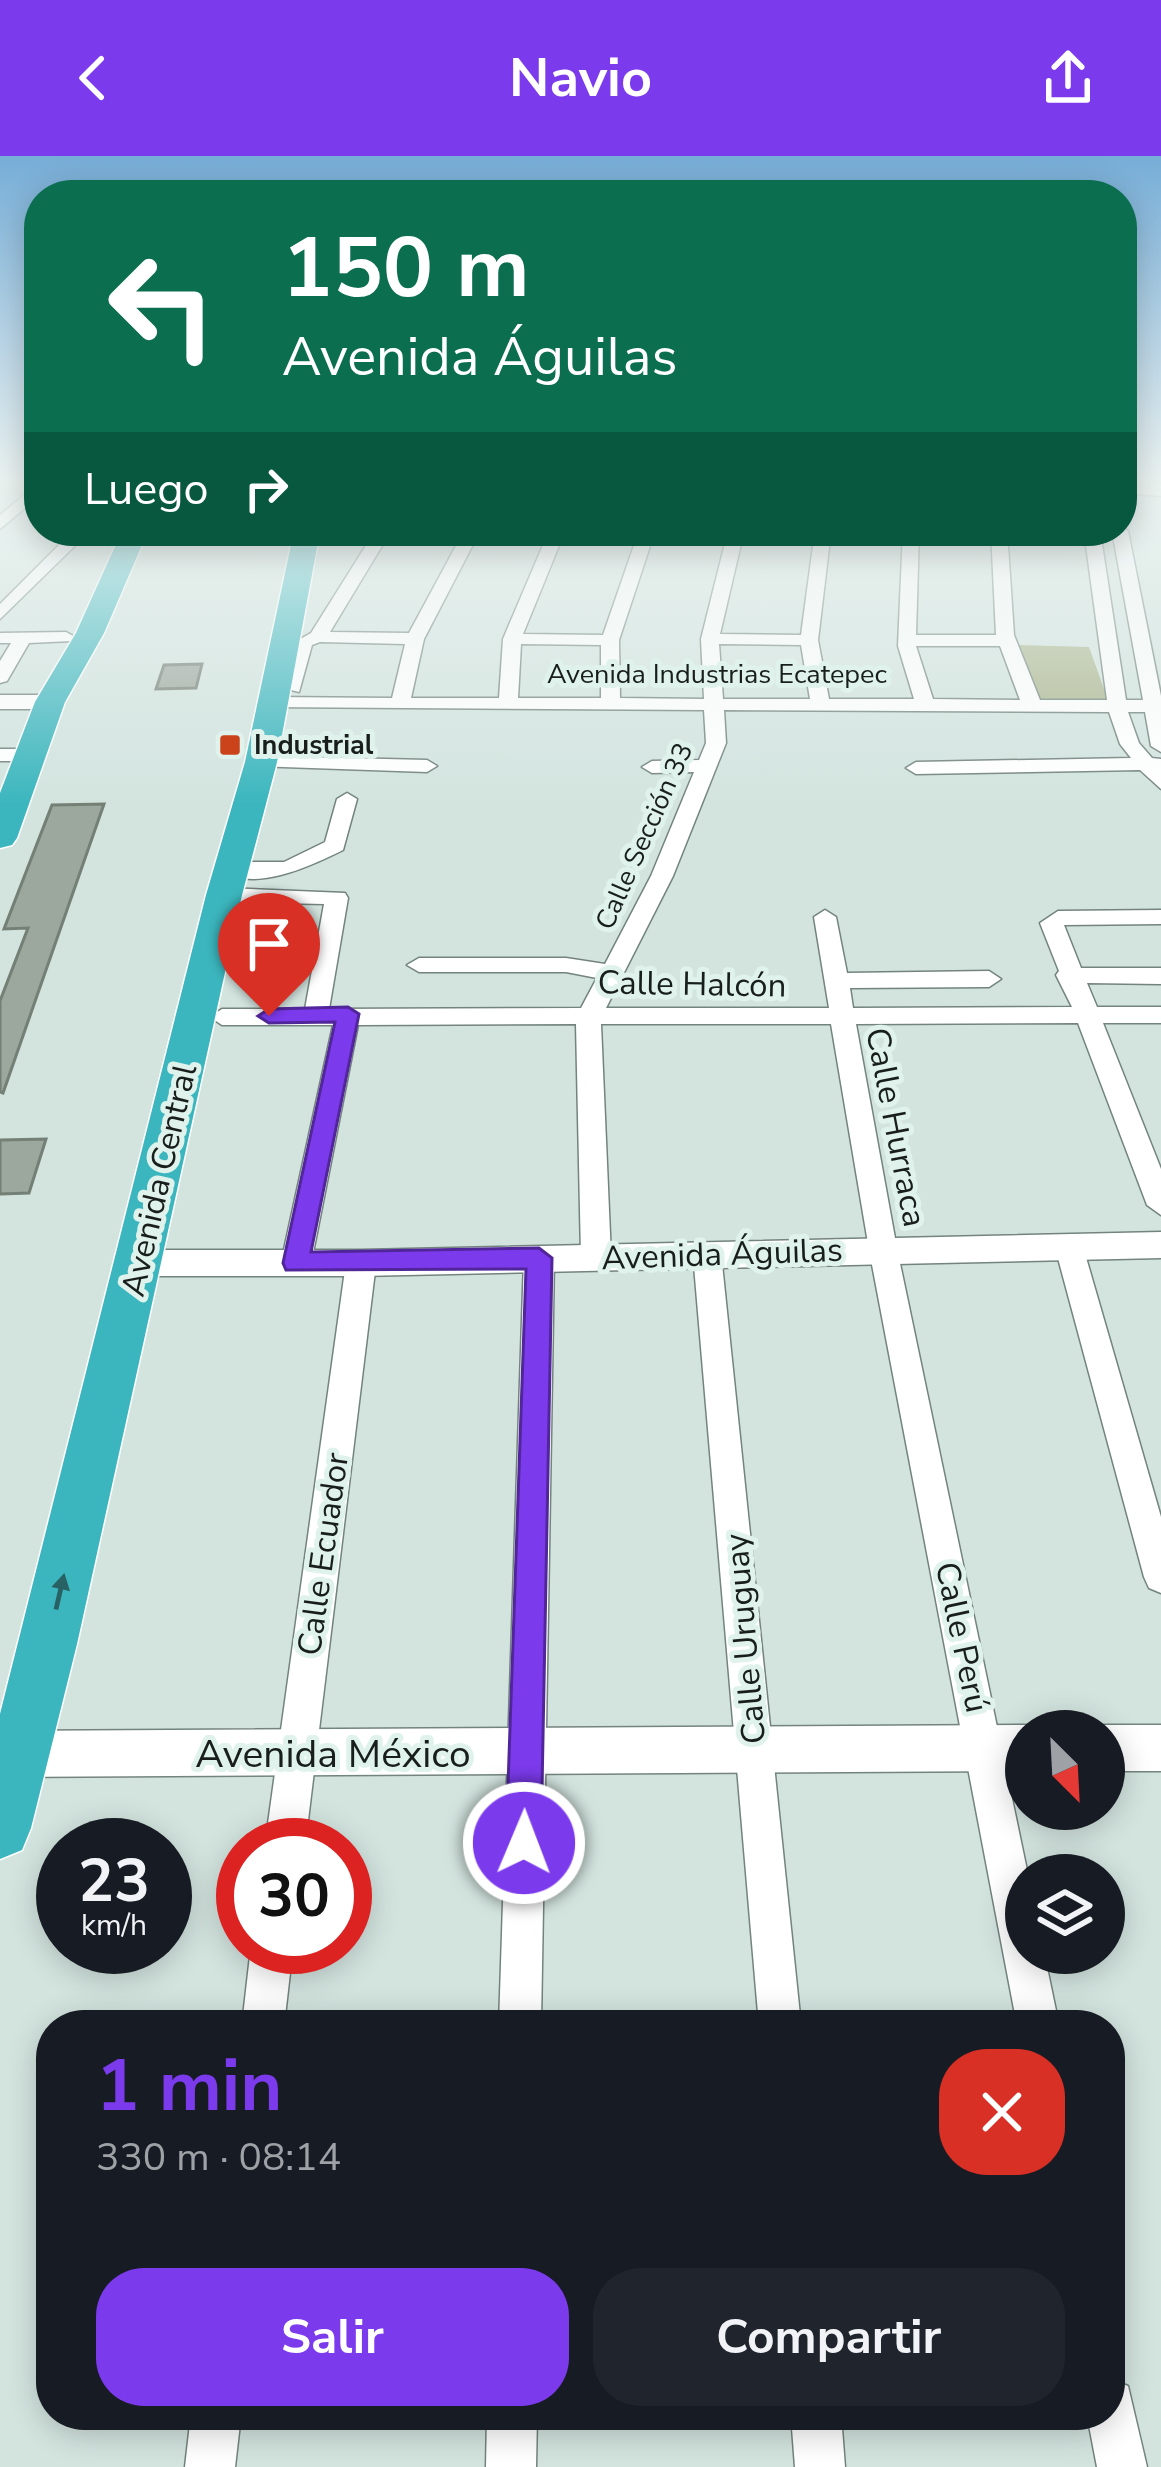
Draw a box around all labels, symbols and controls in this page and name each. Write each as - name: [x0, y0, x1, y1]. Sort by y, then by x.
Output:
- text: Navio: [509, 41, 652, 115]
- icon: back: [60, 45, 126, 111]
- icon: share: [1035, 45, 1101, 111]
- text: 150 m: [282, 211, 530, 326]
- icon: left: [84, 228, 240, 384]
- text: Avenida Águilas: [282, 320, 677, 394]
- icon: right: [233, 456, 299, 522]
- text: Luego: [84, 459, 209, 520]
- street label: Avenida Industrias Ecatepec: [547, 656, 887, 693]
- place label: Industrial: [254, 727, 374, 764]
- marker: Industrial: [217, 732, 243, 758]
- street label: Calle Sección 33: [587, 737, 702, 935]
- pin: [218, 893, 320, 1016]
- icon: arrive: [236, 911, 302, 977]
- street label: Calle Halcón: [597, 960, 787, 1009]
- street label: Calle Hurraca: [854, 1024, 937, 1231]
- street label: Avenida Central: [111, 1060, 208, 1301]
- street label: Avenida Águilas: [601, 1228, 844, 1281]
- street label: Calle Ecuador: [287, 1450, 360, 1659]
- street label: Calle Uruguay: [714, 1532, 777, 1746]
- street label: Calle Perú: [924, 1558, 999, 1717]
- one-way arrow: [51, 1573, 70, 1611]
- north arrow: [1005, 1710, 1125, 1830]
- map controls: [1005, 1710, 1125, 1974]
- street label: Avenida México: [195, 1728, 471, 1781]
- position arrow: [461, 1780, 587, 1906]
- speed limit sign: 30: [216, 1818, 372, 1974]
- text: 23: [78, 1840, 150, 1922]
- button: layers: [1005, 1854, 1125, 1974]
- text: km/h: [81, 1905, 147, 1946]
- text: 1 min: [96, 2037, 282, 2135]
- button: close: [939, 2049, 1065, 2175]
- text: 330 m · 08:14: [96, 2131, 341, 2184]
- button: Salir: [96, 2268, 569, 2406]
- button: Compartir: [593, 2268, 1065, 2406]

